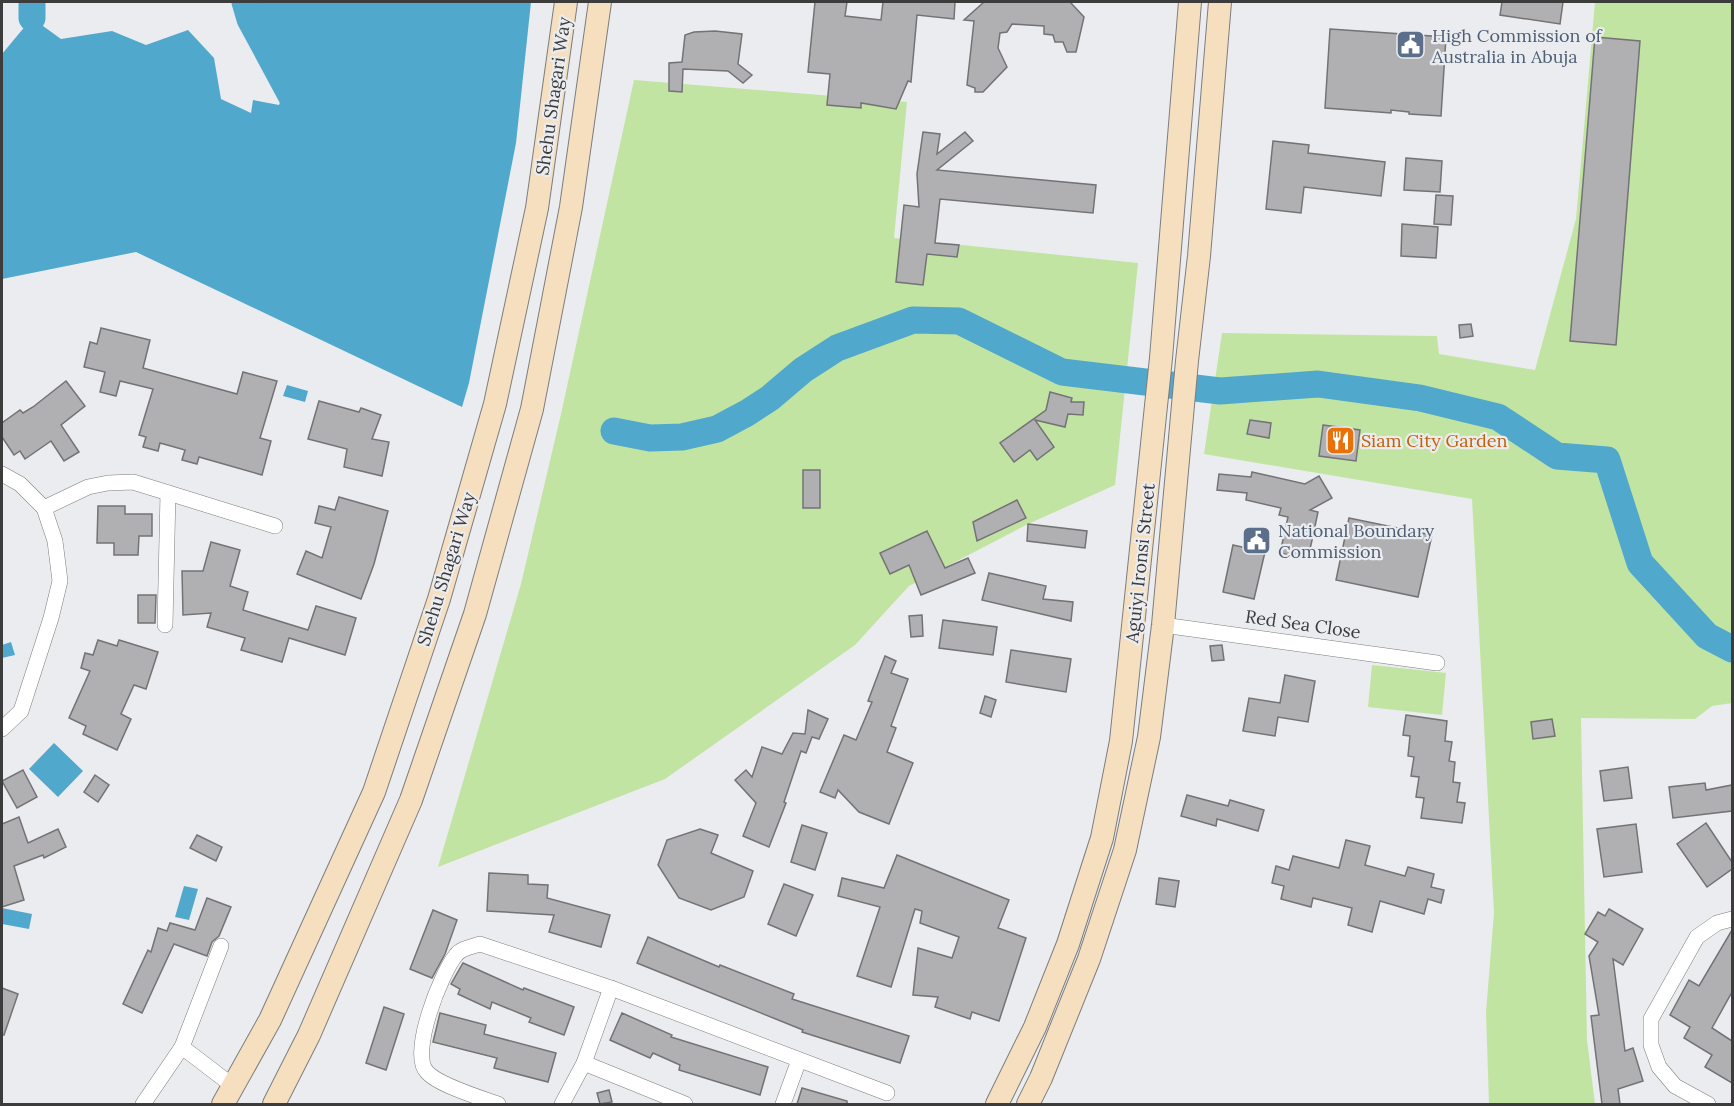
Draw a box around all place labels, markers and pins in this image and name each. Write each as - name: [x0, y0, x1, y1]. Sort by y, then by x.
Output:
- place label: High Commission of Australia in Abuja: [1431, 24, 1604, 68]
- public building icon: High Commission of Australia in Abuja: [1395, 29, 1427, 61]
- restaurant icon: Siam City Garden: [1324, 424, 1356, 456]
- place label: Siam City Garden: [1361, 429, 1508, 452]
- place label: National Boundary Commission: [1278, 519, 1435, 563]
- public building icon: National Boundary Commission: [1241, 524, 1273, 556]

